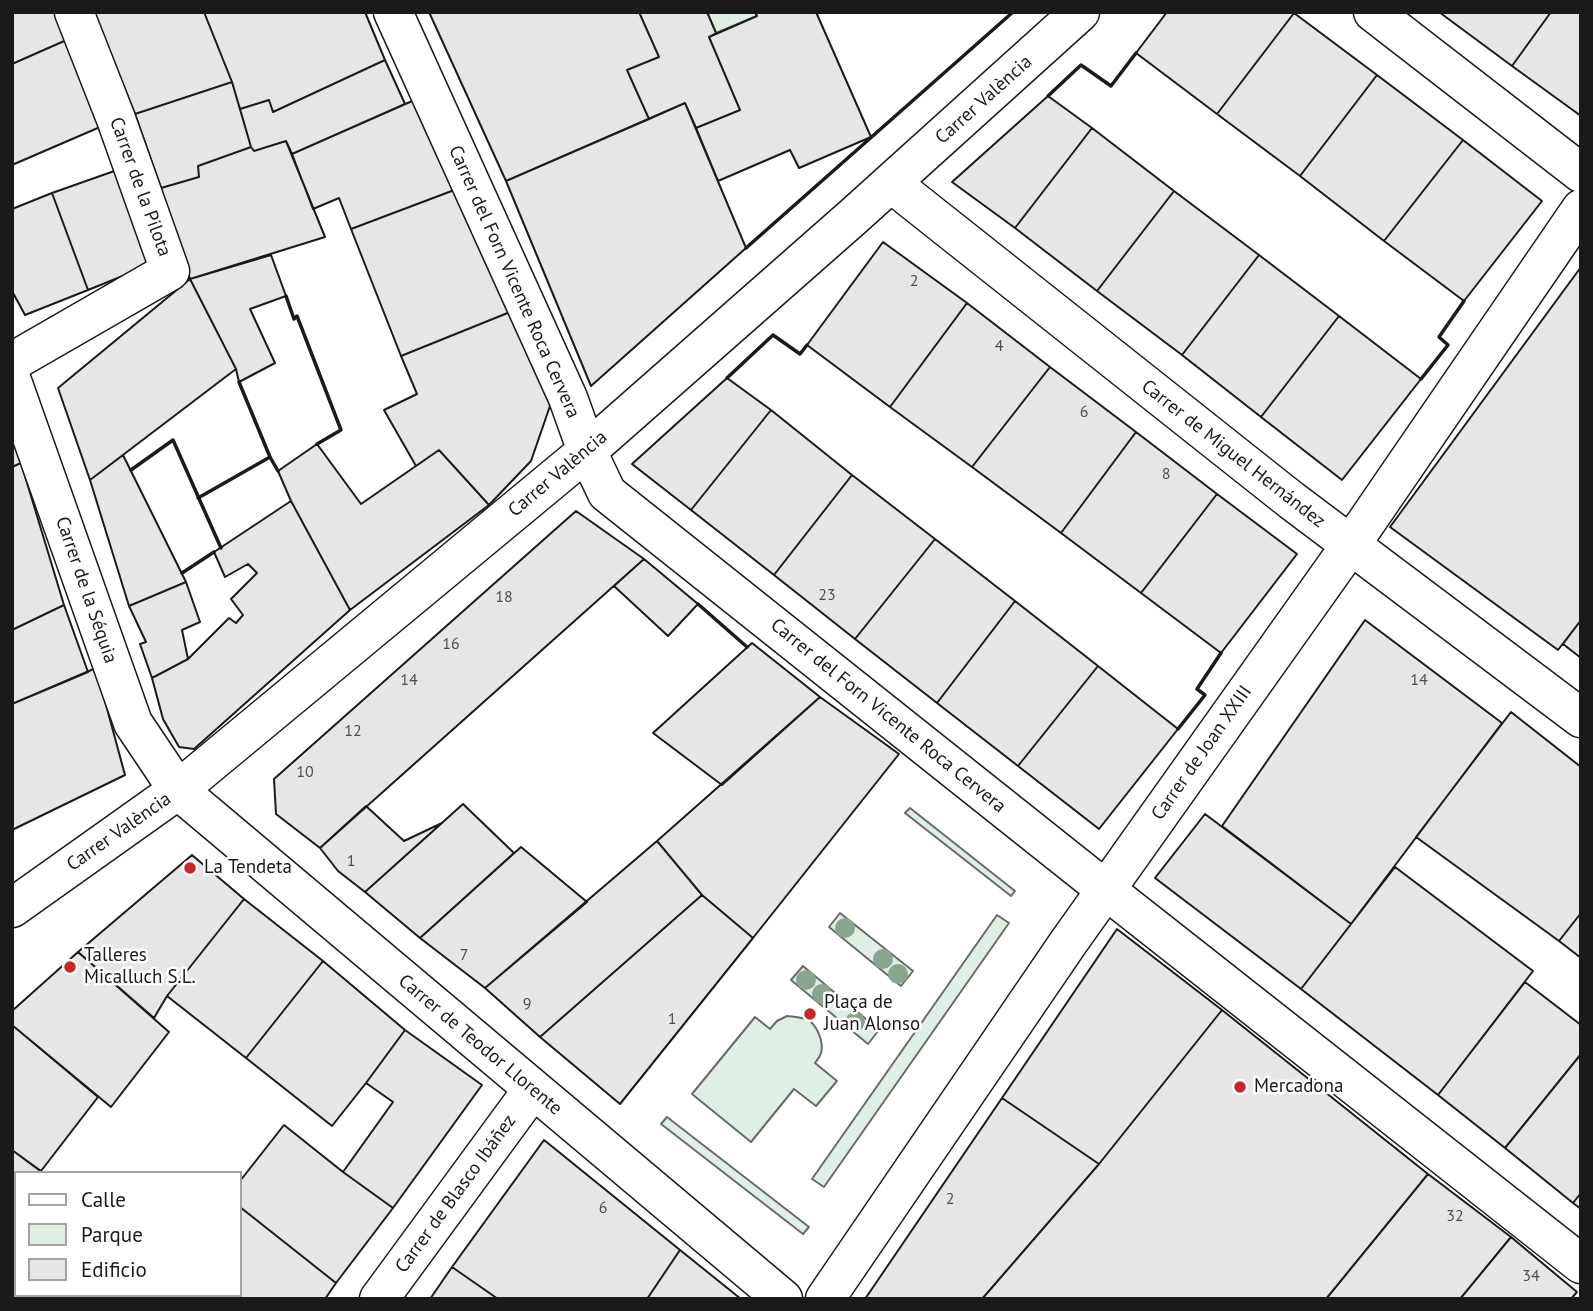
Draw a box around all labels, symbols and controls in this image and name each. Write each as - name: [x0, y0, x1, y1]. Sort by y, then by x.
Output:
- street label: Carrer València: [931, 51, 1037, 149]
- street label: Carrer de la Pilota: [104, 114, 176, 260]
- street label: Carrer del Forn Vicente Roca Cervera: [443, 142, 585, 422]
- house number: 2: [910, 271, 918, 291]
- house number: 4: [995, 336, 1003, 356]
- street label: Carrer de Miguel Hernández: [1137, 375, 1329, 533]
- house number: 6: [1080, 402, 1088, 422]
- street label: Carrer València: [504, 426, 612, 522]
- house number: 8: [1162, 464, 1170, 484]
- street label: Carrer de la Séquia: [50, 514, 122, 666]
- house number: 23: [818, 585, 836, 605]
- house number: 18: [495, 587, 513, 607]
- street label: Carrer del Forn Vicente Roca Cervera: [766, 614, 1010, 818]
- house number: 16: [442, 634, 460, 654]
- house number: 14: [400, 670, 418, 690]
- house number: 14: [1410, 670, 1428, 690]
- street label: Carrer de Joan XXIII: [1147, 681, 1257, 825]
- house number: 12: [344, 721, 362, 741]
- house number: 10: [296, 762, 314, 782]
- street label: Carrer València: [62, 788, 176, 876]
- house number: 1: [347, 851, 355, 871]
- place label: La Tendeta: [204, 857, 292, 879]
- marker: La Tendeta: [182, 860, 198, 876]
- place label: Talleres Micalluch S.L.: [84, 945, 196, 989]
- house number: 7: [460, 945, 468, 965]
- marker: Talleres Micalluch S.L.: [62, 959, 78, 975]
- street label: Carrer de Teodor Llorente: [394, 970, 566, 1120]
- place label: Plaça de Juan Alonso: [824, 992, 920, 1036]
- house number: 9: [523, 994, 531, 1014]
- marker: Plaça de Juan Alonso: [802, 1006, 818, 1022]
- house number: 1: [668, 1009, 676, 1029]
- place label: Mercadona: [1254, 1076, 1343, 1098]
- marker: Mercadona: [1232, 1079, 1248, 1095]
- street label: Carrer de Blasco Ibáñez: [391, 1110, 521, 1278]
- legend: [14, 1171, 242, 1297]
- text: Calle: [81, 1186, 126, 1213]
- house number: 2: [946, 1189, 954, 1209]
- house number: 6: [599, 1198, 607, 1218]
- house number: 32: [1446, 1206, 1464, 1226]
- text: Parque: [81, 1221, 143, 1248]
- text: Edificio: [81, 1256, 147, 1283]
- house number: 34: [1522, 1266, 1540, 1286]

